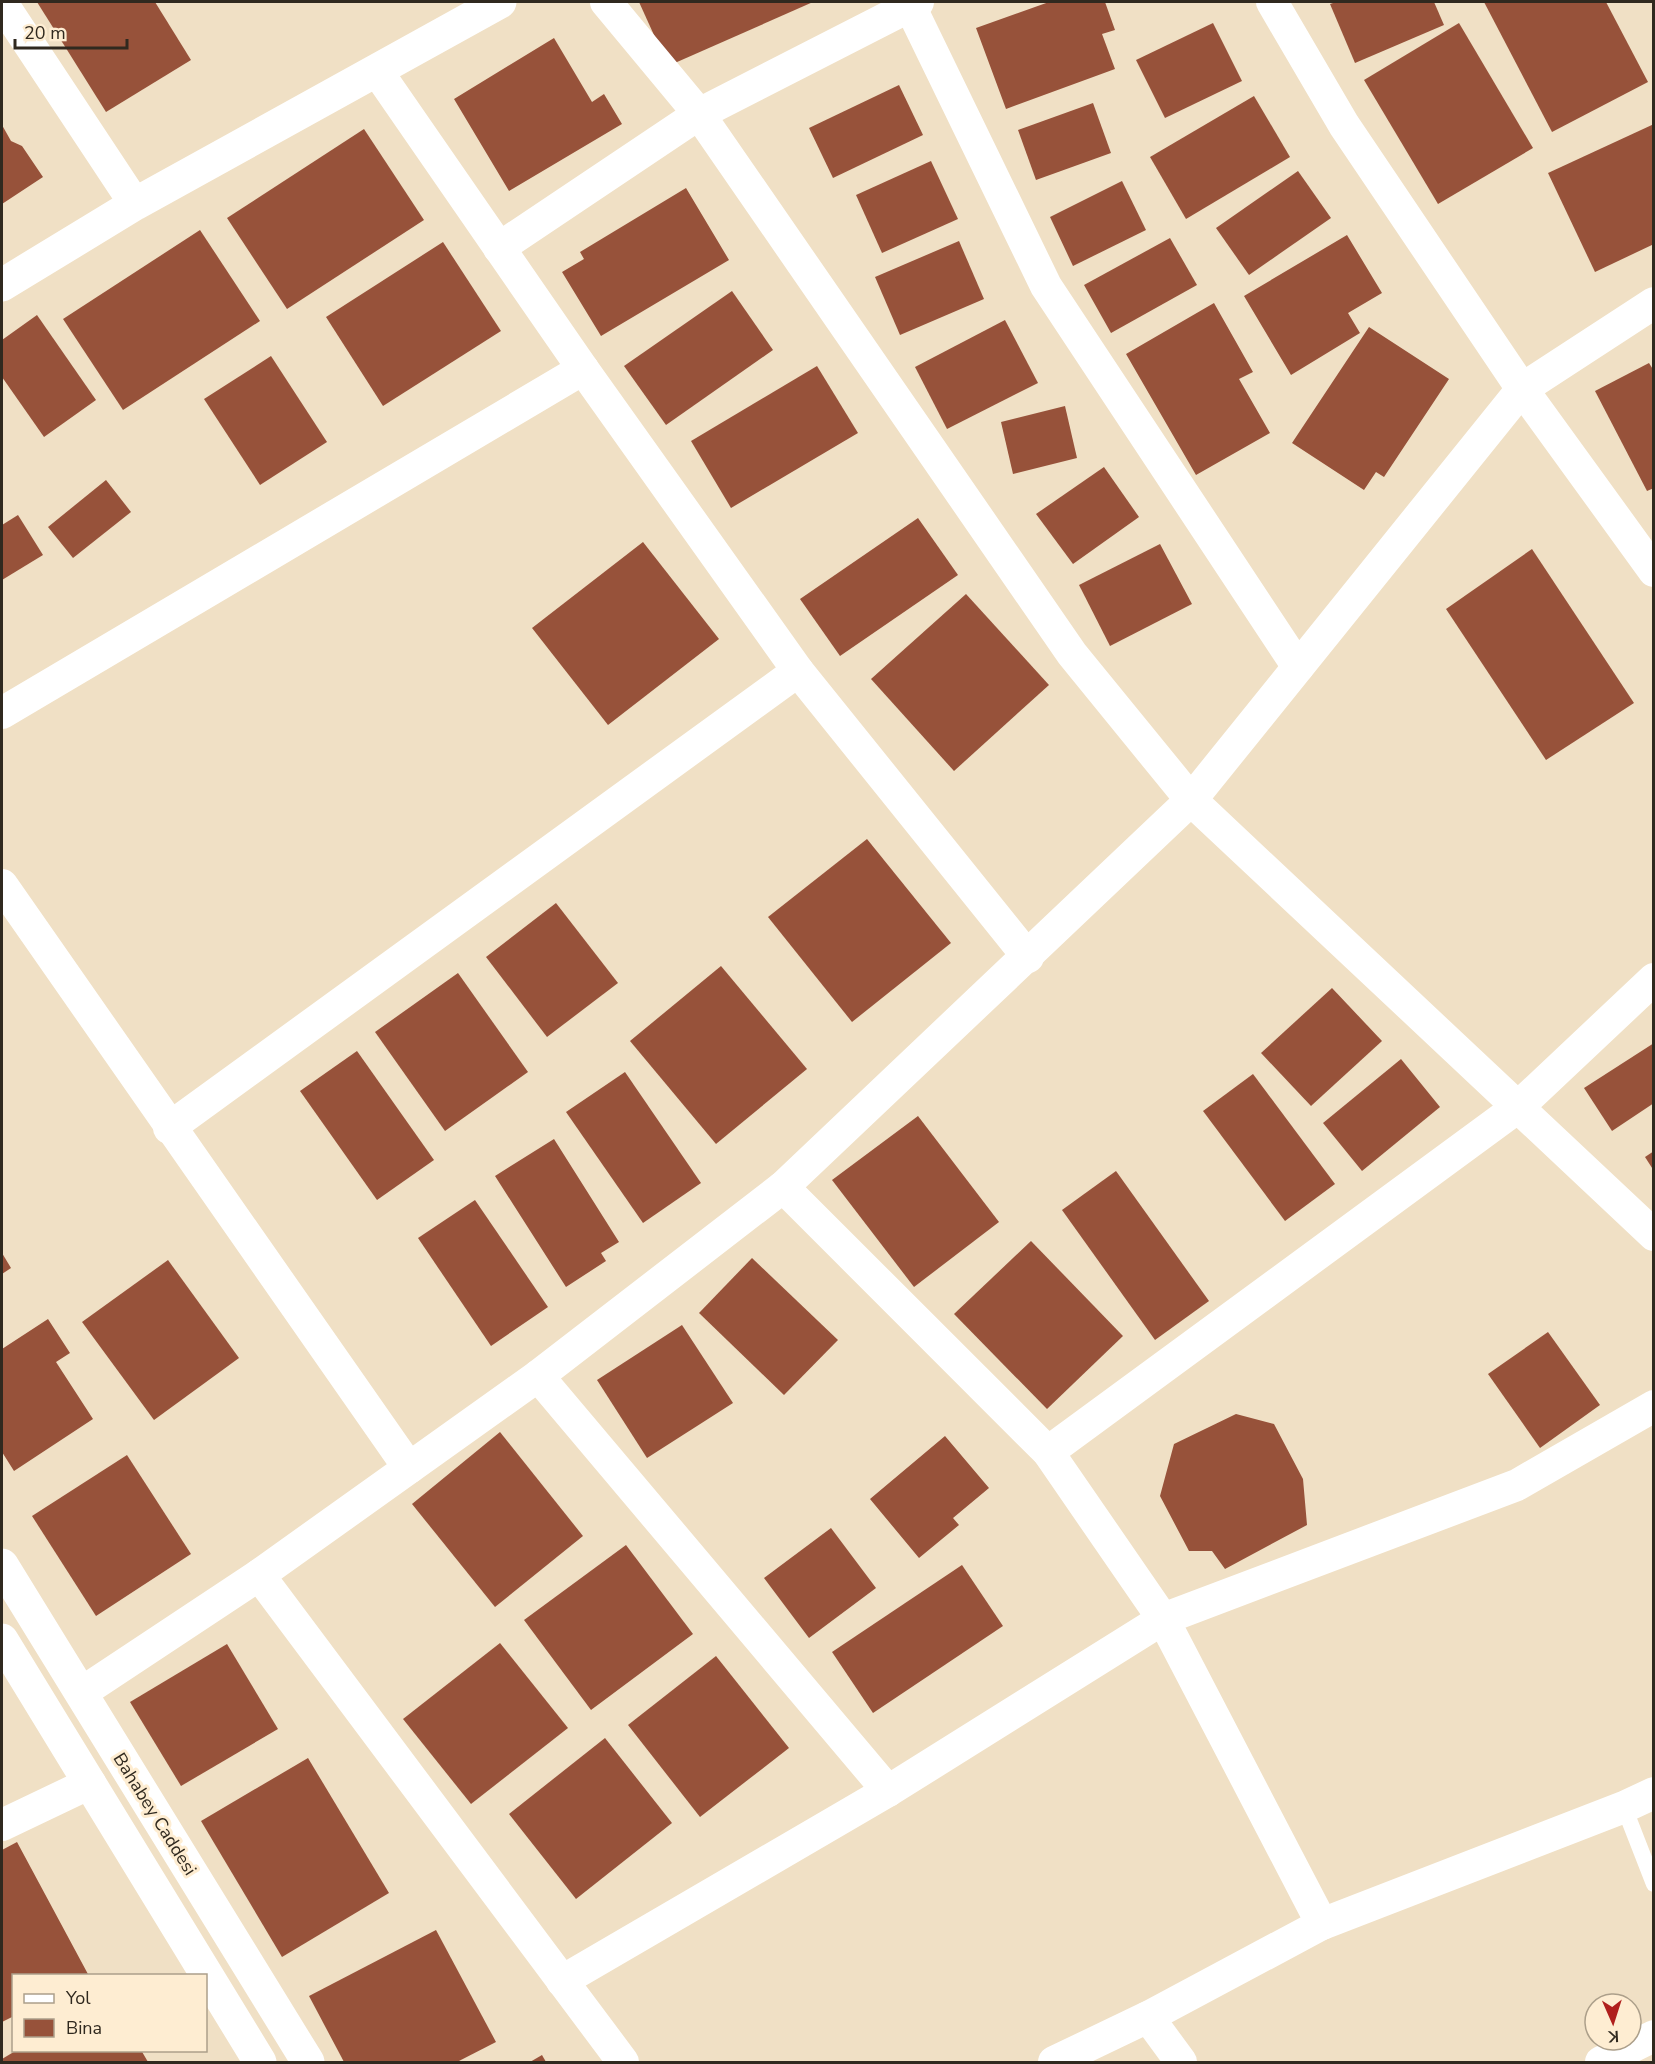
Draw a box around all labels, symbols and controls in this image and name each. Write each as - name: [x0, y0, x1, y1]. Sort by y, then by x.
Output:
- scale bar: [15, 12, 128, 50]
- text: 20 m: [24, 21, 66, 45]
- street label: Bahabey Caddesi: [108, 1748, 202, 1880]
- legend: [12, 1974, 207, 2052]
- text: Yol: [65, 1986, 91, 2010]
- north arrow: [1583, 1992, 1643, 2052]
- text: Bina: [66, 2016, 102, 2040]
- text: K: [1606, 2025, 1620, 2047]

